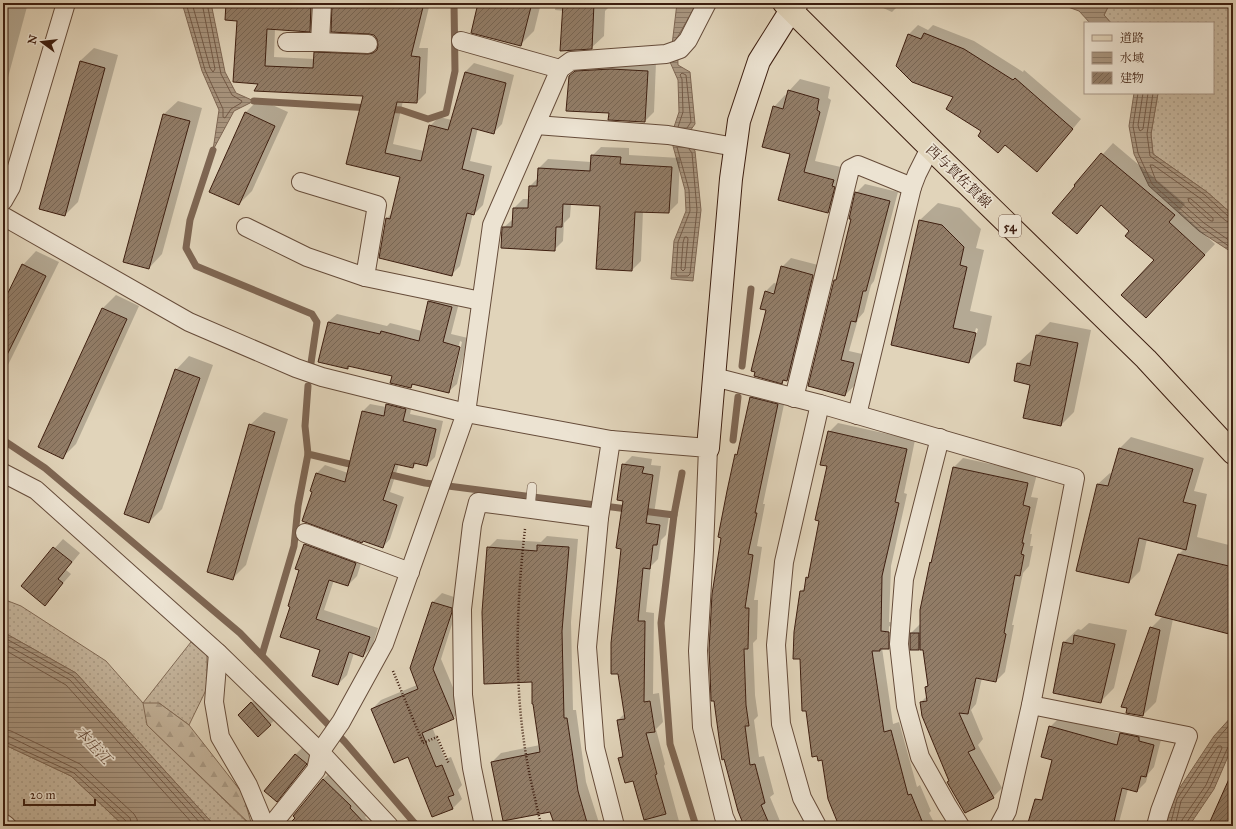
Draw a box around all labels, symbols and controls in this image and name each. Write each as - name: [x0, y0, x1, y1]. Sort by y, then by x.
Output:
- north arrow: [22, 22, 62, 62]
- legend: [1084, 22, 1214, 94]
- text: 道路: [1120, 31, 1144, 45]
- text: N: [25, 33, 40, 46]
- text: 水域: [1120, 51, 1144, 65]
- text: 建物: [1120, 71, 1144, 85]
- street label: 西与賀佐賀線: [923, 141, 995, 212]
- road number: 54: [999, 215, 1021, 237]
- water label: 本庄江: [71, 722, 116, 769]
- scale bar: [24, 781, 95, 807]
- text: 20 m: [30, 788, 56, 802]

